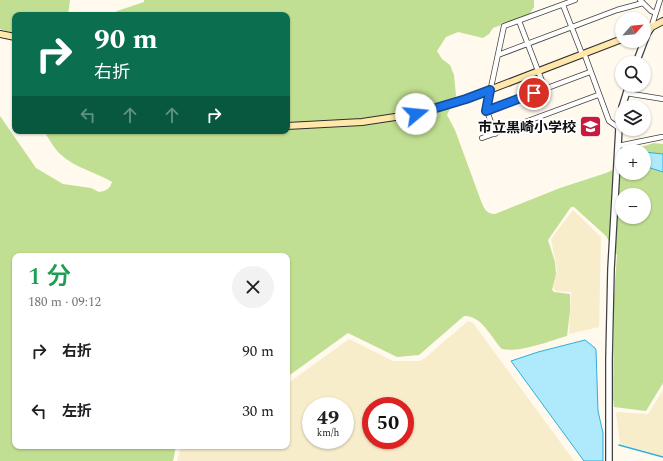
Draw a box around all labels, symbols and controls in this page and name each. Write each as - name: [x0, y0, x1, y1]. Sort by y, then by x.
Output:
- north arrow: [615, 12, 651, 48]
- map controls: [615, 12, 651, 224]
- text: 90 m: [94, 18, 158, 61]
- icon: right: [28, 28, 80, 80]
- button: search: [615, 56, 651, 92]
- text: 右折: [94, 59, 130, 86]
- pin: [517, 76, 551, 110]
- icon: arrive: [523, 82, 545, 104]
- position arrow: [395, 93, 437, 135]
- button: layers: [615, 100, 651, 136]
- icon: left: [77, 104, 99, 126]
- icon: ahead: [119, 104, 141, 126]
- icon: ahead: [161, 104, 183, 126]
- icon: right: [203, 104, 225, 126]
- school or university icon: 市立黒崎小学校: [578, 114, 604, 140]
- place label: 市立黒崎小学校: [478, 117, 576, 138]
- button: +: [615, 144, 651, 180]
- button: −: [615, 188, 651, 224]
- text: 1 分: [28, 259, 71, 295]
- button: close: [232, 266, 274, 308]
- text: 180 m · 09:12: [28, 292, 101, 312]
- icon: right: [28, 340, 50, 362]
- text: 右折: [62, 340, 92, 363]
- text: 90 m: [242, 340, 274, 363]
- speed limit sign: 50: [362, 397, 414, 449]
- icon: left: [28, 400, 50, 422]
- text: 左折: [62, 400, 92, 423]
- text: 30 m: [242, 400, 274, 423]
- text: 49: [317, 403, 339, 433]
- text: km/h: [317, 425, 339, 441]

